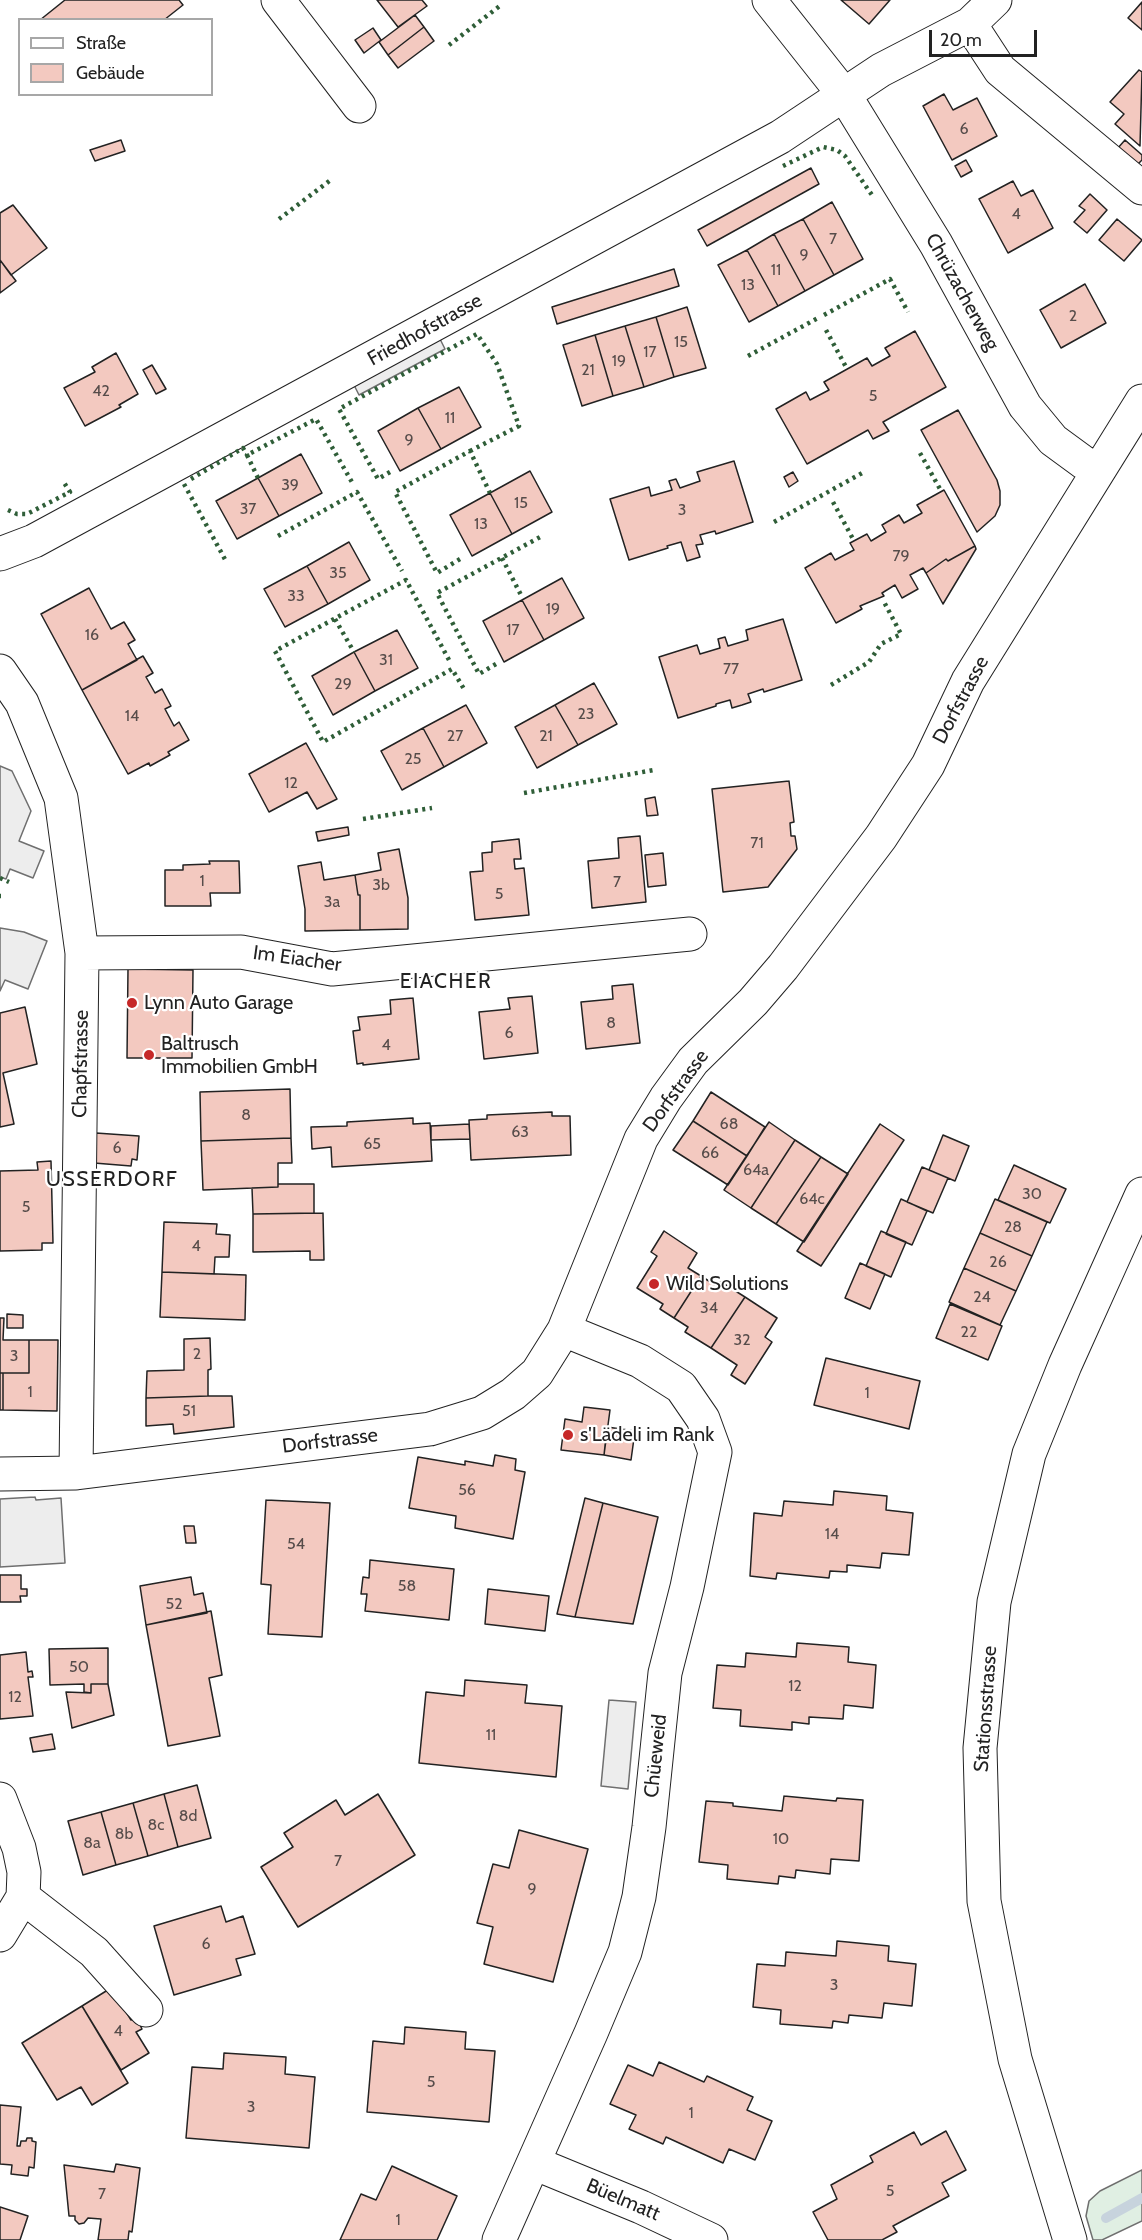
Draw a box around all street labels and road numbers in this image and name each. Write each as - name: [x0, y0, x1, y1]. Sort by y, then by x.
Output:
- street label: Chrüzacherweg: [920, 229, 1004, 355]
- street label: Friedhofstrasse: [363, 289, 487, 371]
- street label: Dorfstrasse: [928, 652, 994, 748]
- street label: Im Eiacher: [251, 941, 343, 977]
- street label: Chapfstrasse: [68, 1010, 94, 1118]
- street label: Dorfstrasse: [638, 1045, 714, 1137]
- street label: Dorfstrasse: [281, 1423, 379, 1459]
- street label: Stationsstrasse: [970, 1645, 1002, 1773]
- street label: Chüeweid: [640, 1713, 672, 1799]
- street label: Büelmatt: [583, 2174, 663, 2226]

